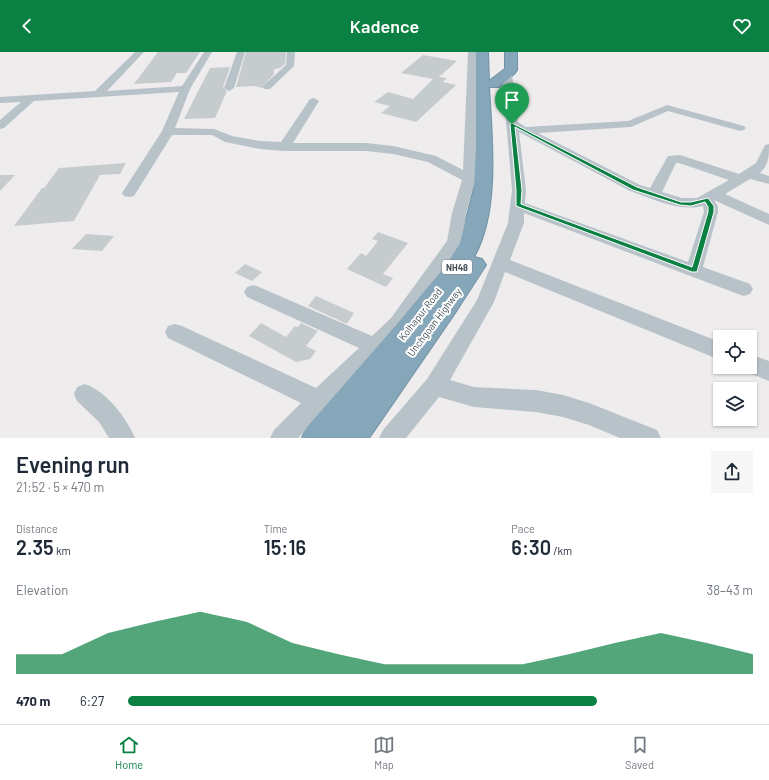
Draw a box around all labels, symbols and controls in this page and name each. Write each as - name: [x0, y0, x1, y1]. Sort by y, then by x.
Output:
- icon: back: [16, 15, 38, 37]
- text: Kadence: [350, 15, 419, 37]
- icon: heart: [731, 15, 753, 37]
- pin: [495, 83, 529, 124]
- icon: arrive: [501, 89, 523, 111]
- road number: NH48: [442, 260, 472, 274]
- street label: Unchgoan Highway: [404, 285, 464, 358]
- street label: Kolhapur Road: [396, 286, 444, 342]
- map controls: [713, 330, 757, 426]
- button: locate: [713, 330, 757, 374]
- button: layers: [713, 382, 757, 426]
- text: Evening run: [16, 451, 130, 477]
- button: share: [711, 451, 753, 493]
- text: 21:52 · 5 × 470 m: [16, 479, 104, 495]
- text: Distance: [16, 522, 58, 535]
- text: Time: [264, 522, 287, 535]
- text: Pace: [511, 522, 535, 535]
- text: 2.35: [16, 535, 54, 559]
- text: 15:16: [264, 535, 306, 559]
- text: 6:30: [511, 535, 551, 559]
- text: km: [54, 544, 71, 557]
- text: /km: [551, 544, 572, 557]
- text: Elevation: [16, 582, 68, 598]
- text: 38–43 m: [706, 582, 753, 598]
- text: 470 m: [16, 693, 50, 709]
- text: 6:27: [80, 693, 104, 709]
- tab: Home: [115, 734, 143, 771]
- tab: Map: [373, 734, 395, 771]
- tab: Saved: [625, 734, 654, 771]

